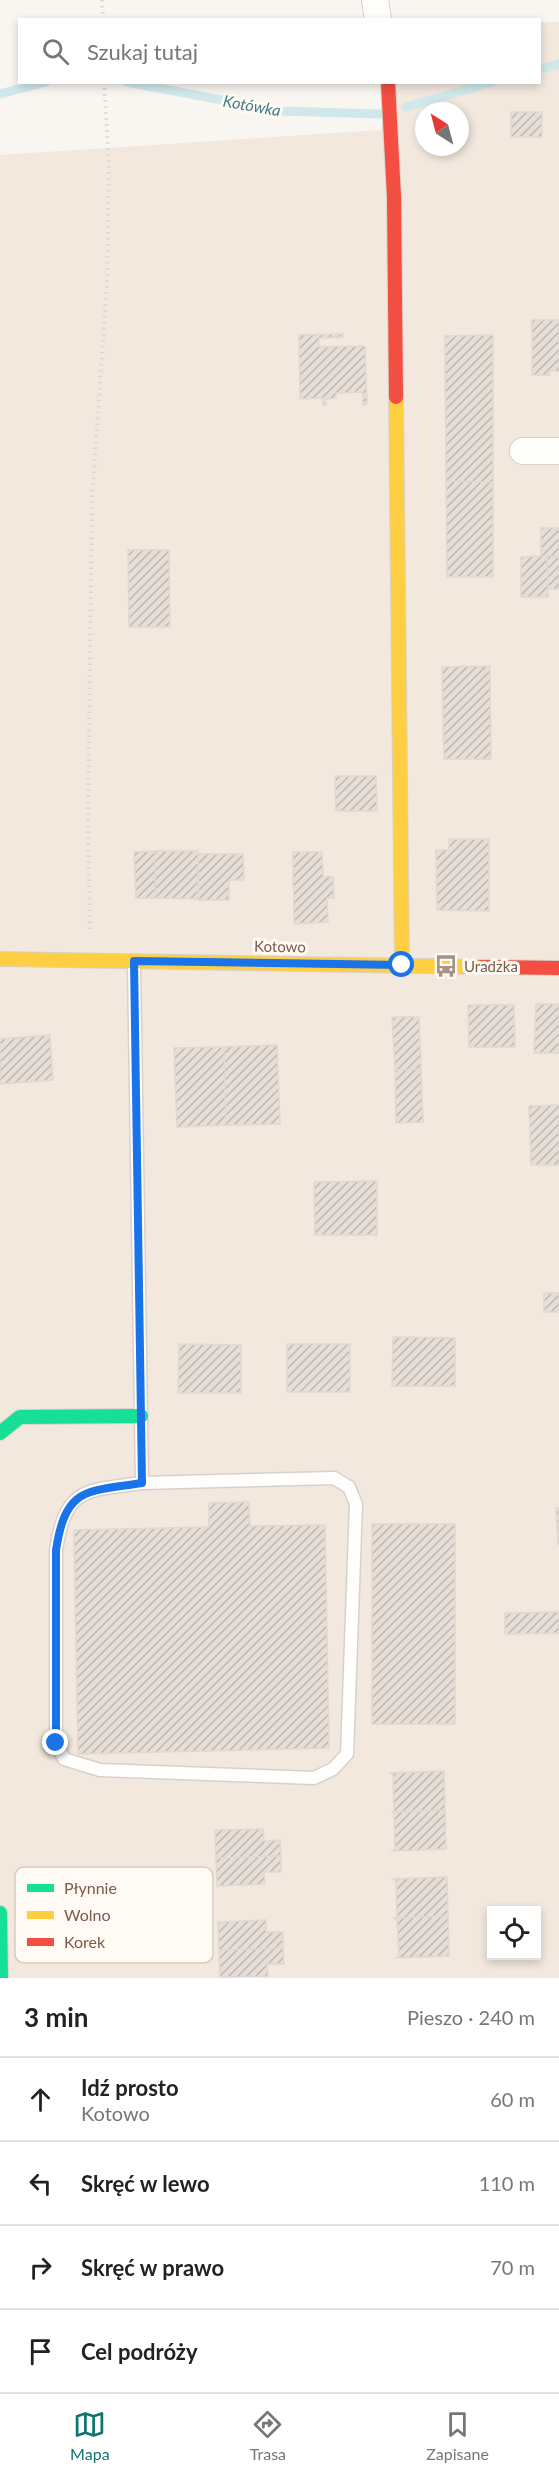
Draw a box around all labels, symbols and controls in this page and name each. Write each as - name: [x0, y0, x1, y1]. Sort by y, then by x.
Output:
- search box: [18, 18, 541, 84]
- icon: search: [39, 35, 72, 68]
- text: Szukaj tutaj: [87, 38, 198, 65]
- water label: Kotówka: [222, 91, 282, 119]
- north arrow: [415, 102, 469, 156]
- street label: Kotowo: [254, 937, 306, 955]
- route start: [388, 951, 414, 977]
- bus stop icon: Uradzka: [433, 953, 459, 979]
- place label: Uradzka: [464, 957, 518, 975]
- route end: [42, 1729, 68, 1755]
- legend: [15, 1867, 213, 1963]
- text: Płynnie: [64, 1878, 117, 1897]
- text: Wolno: [64, 1905, 111, 1924]
- map controls: [487, 1906, 541, 1960]
- button: locate: [487, 1906, 541, 1960]
- text: Korek: [64, 1932, 106, 1951]
- text: 3 min: [24, 2001, 88, 2033]
- text: Pieszo · 240 m: [407, 2005, 535, 2029]
- text: Idź prosto: [81, 2074, 179, 2101]
- icon: ahead: [24, 2083, 57, 2116]
- text: 60 m: [490, 2087, 535, 2111]
- text: Kotowo: [81, 2101, 150, 2125]
- icon: left: [24, 2167, 57, 2200]
- text: Skręć w lewo: [81, 2170, 210, 2197]
- text: 110 m: [479, 2171, 535, 2195]
- icon: right: [24, 2251, 57, 2284]
- text: Skręć w prawo: [81, 2254, 224, 2281]
- text: 70 m: [490, 2255, 535, 2279]
- icon: arrive: [24, 2335, 57, 2368]
- text: Cel podróży: [81, 2338, 198, 2365]
- tab: Mapa: [70, 2408, 110, 2463]
- tab: Trasa: [250, 2408, 286, 2463]
- tab: Zapisane: [426, 2408, 489, 2463]

